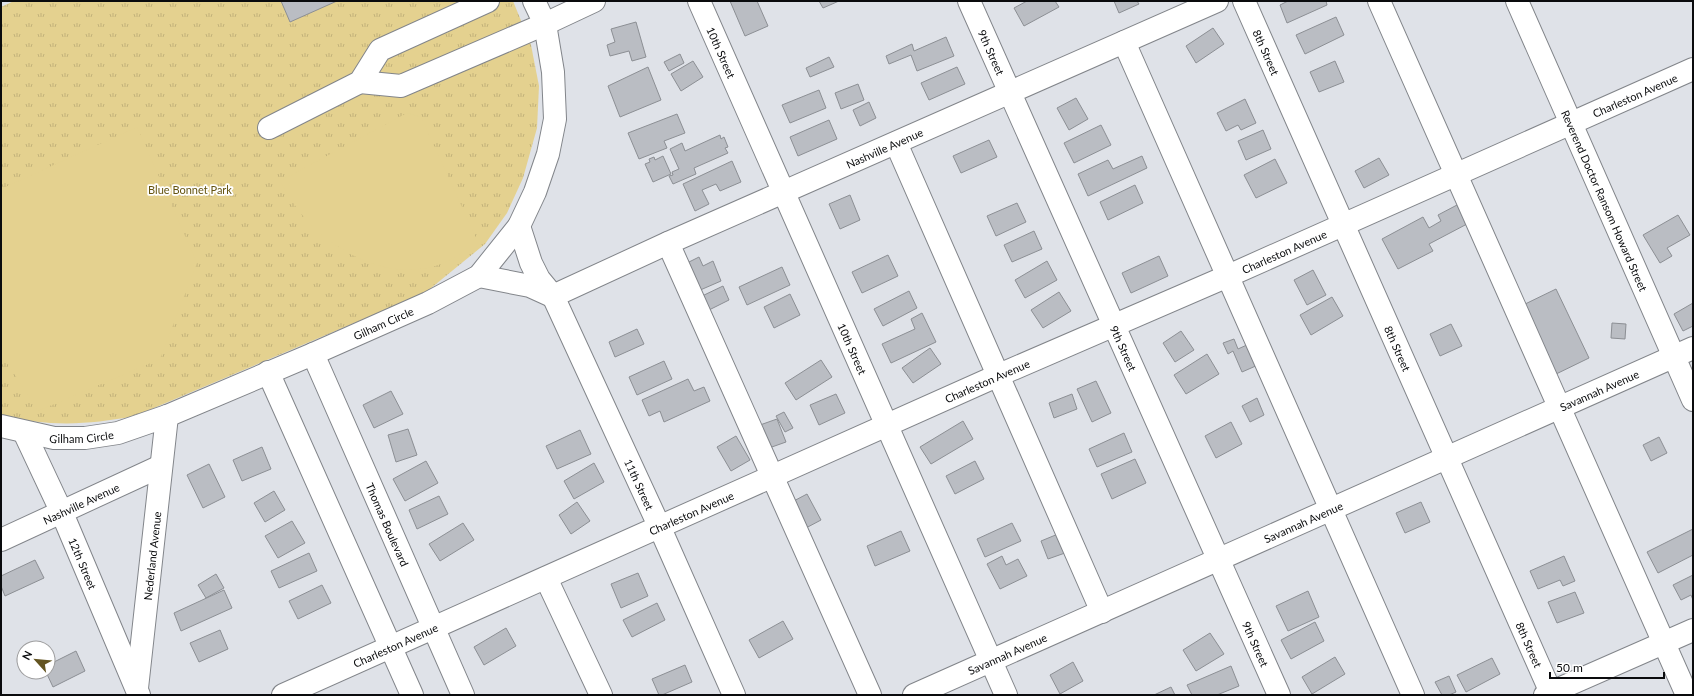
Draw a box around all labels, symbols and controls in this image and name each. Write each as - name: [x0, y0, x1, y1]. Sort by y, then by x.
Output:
- street label: 10th Street: [705, 25, 739, 80]
- street label: 9th Street: [976, 27, 1008, 77]
- street label: 8th Street: [1251, 27, 1282, 77]
- street label: Charleston Avenue: [1590, 70, 1679, 119]
- street label: Reverend Doctor Ransom Howard Street: [1559, 108, 1651, 293]
- street label: Nashville Avenue: [844, 125, 925, 170]
- park label: Blue Bonnet Park: [148, 183, 232, 196]
- street label: Charleston Avenue: [1240, 226, 1329, 276]
- street label: Gilham Circle: [351, 304, 415, 342]
- street label: 10th Street: [836, 321, 870, 376]
- street label: 9th Street: [1108, 323, 1140, 373]
- street label: 8th Street: [1382, 324, 1414, 373]
- street label: Charleston Avenue: [943, 356, 1032, 405]
- street label: Savannah Avenue: [1558, 367, 1641, 413]
- street label: Gilham Circle: [48, 427, 115, 445]
- street label: 11th Street: [622, 457, 657, 512]
- street label: Nashville Avenue: [41, 480, 121, 526]
- street label: Thomas Boulevard: [364, 481, 412, 568]
- street label: Charleston Avenue: [647, 488, 736, 537]
- street label: Savannah Avenue: [1262, 498, 1345, 545]
- street label: Nederland Avenue: [140, 511, 163, 601]
- street label: 12th Street: [67, 535, 100, 591]
- street label: 9th Street: [1240, 619, 1272, 669]
- street label: Charleston Avenue: [351, 620, 440, 669]
- street label: 8th Street: [1514, 620, 1545, 669]
- street label: Savannah Avenue: [966, 630, 1049, 677]
- north arrow: [16, 640, 56, 680]
- text: N: [19, 649, 34, 662]
- scale bar: [1550, 654, 1664, 680]
- text: 50 m: [1556, 660, 1583, 675]

